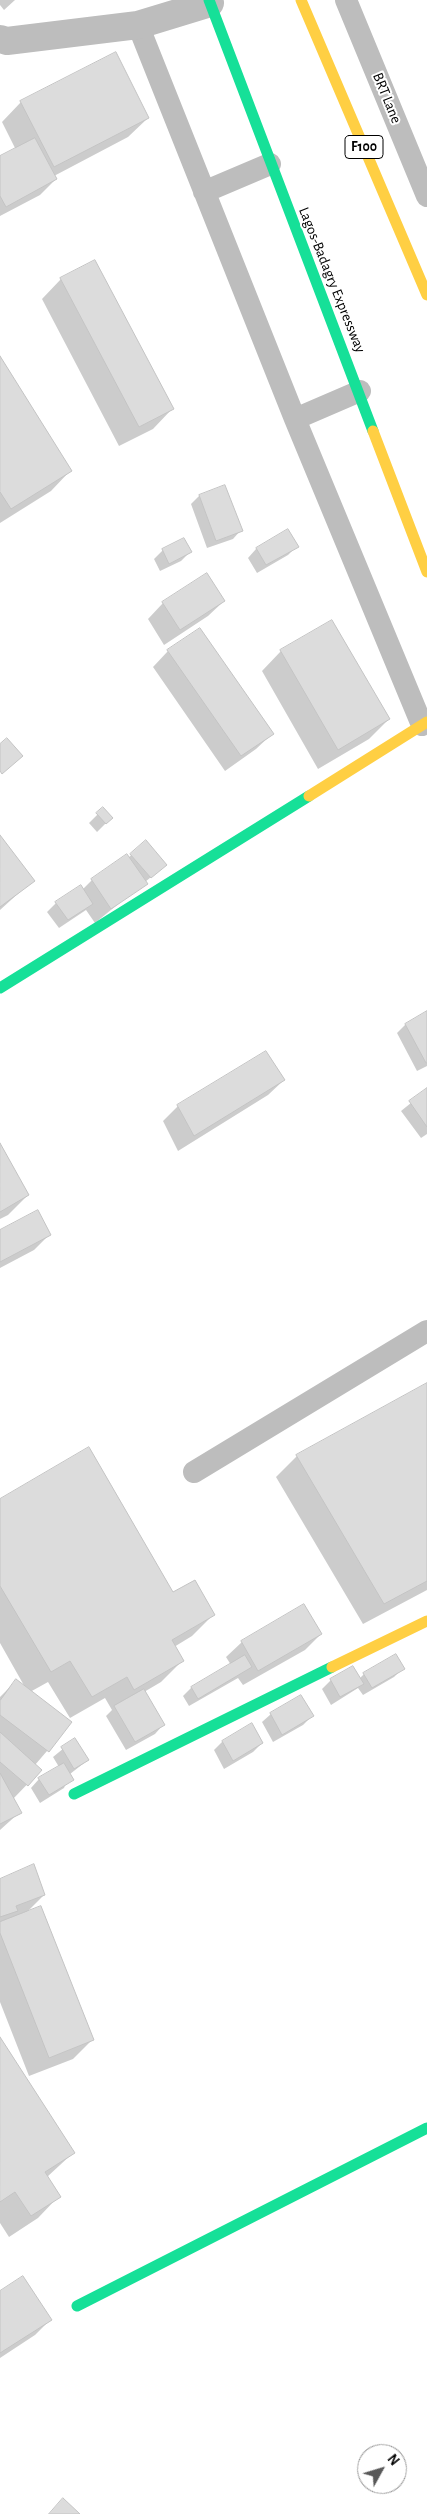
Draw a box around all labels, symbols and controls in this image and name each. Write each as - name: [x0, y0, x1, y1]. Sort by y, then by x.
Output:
- street label: BRT Lane: [369, 70, 405, 126]
- road number: F100: [345, 136, 383, 158]
- street label: Lagos-Badagry Expressway: [295, 205, 369, 355]
- north arrow: [357, 2444, 407, 2494]
- text: N: [384, 2452, 401, 2468]

